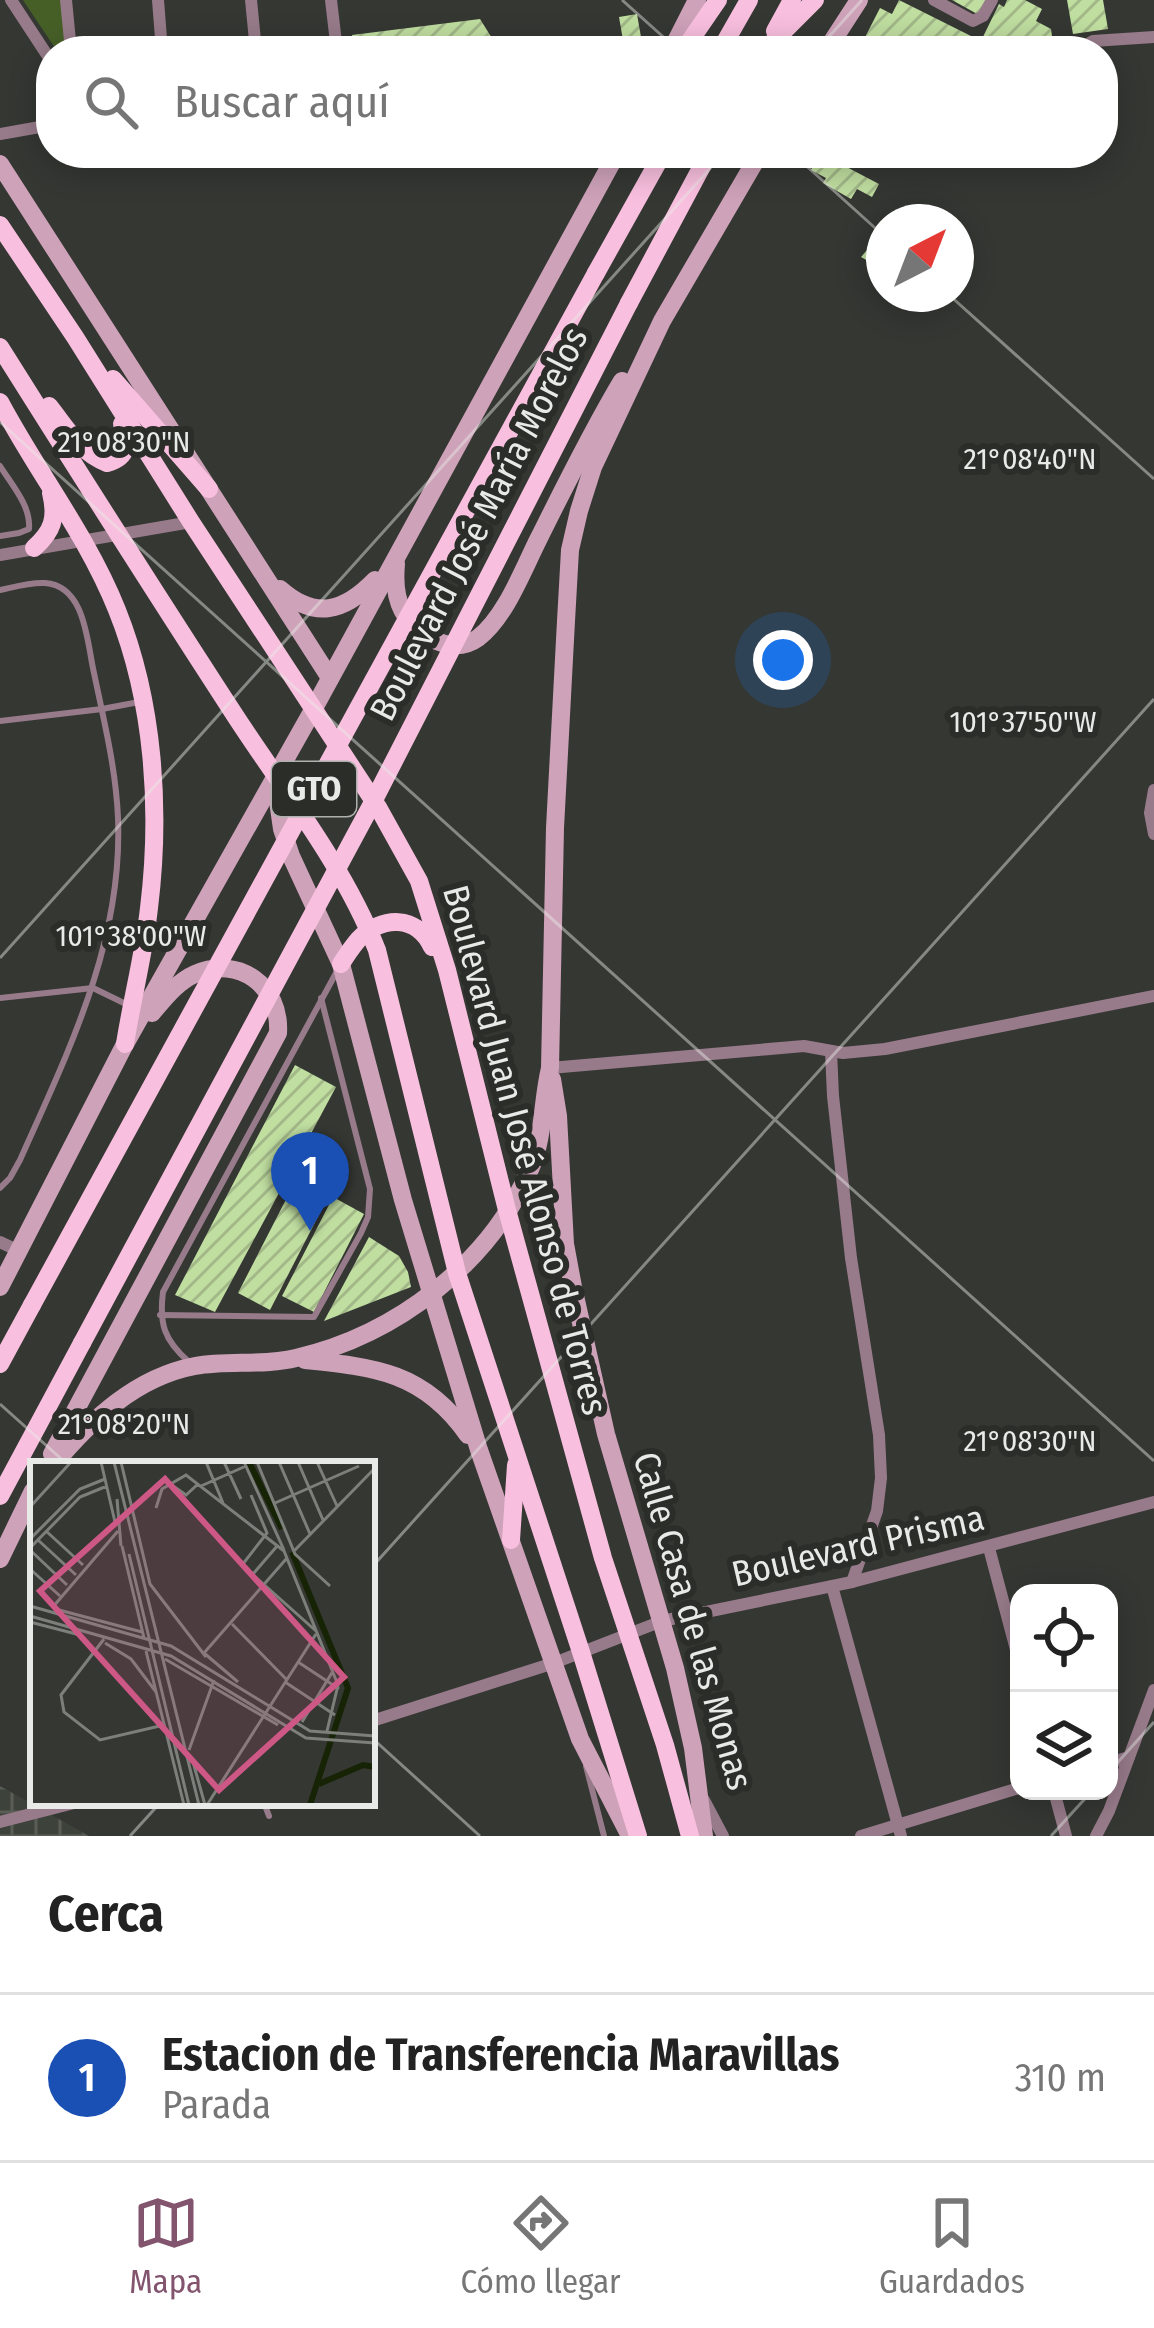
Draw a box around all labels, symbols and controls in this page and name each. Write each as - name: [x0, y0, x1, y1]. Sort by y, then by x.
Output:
- search box: [36, 36, 1118, 168]
- icon: search: [78, 69, 144, 135]
- text: Buscar aquí: [174, 75, 390, 129]
- north arrow: [866, 204, 974, 312]
- street label: Boulevard José María Morelos: [360, 320, 598, 728]
- text: 21°08'30"N: [58, 424, 191, 460]
- text: 21°08'40"N: [964, 441, 1096, 477]
- your location: [753, 630, 813, 690]
- text: 101°37'50"W: [949, 704, 1097, 740]
- road number: GTO: [272, 762, 356, 816]
- street label: Boulevard Juan José Alonso de Torres: [433, 880, 617, 1420]
- text: 101°38'00"W: [56, 918, 206, 954]
- pin: 1: [271, 1132, 349, 1231]
- text: 21°08'20"N: [58, 1406, 190, 1442]
- text: 21°08'30"N: [964, 1423, 1097, 1459]
- street label: Calle Casa de las Monas: [624, 1447, 762, 1795]
- inset map: [30, 1461, 375, 1806]
- street label: Boulevard Prisma: [728, 1496, 988, 1596]
- map controls: [1010, 1584, 1118, 1800]
- button: locate: [1010, 1584, 1118, 1692]
- button: layers: [1010, 1692, 1118, 1800]
- text: Cerca: [48, 1883, 164, 1945]
- text: Estacion de Transferencia Maravillas: [162, 2028, 839, 2082]
- text: 1: [79, 2055, 95, 2101]
- text: 310 m: [1015, 2055, 1106, 2101]
- text: Parada: [162, 2082, 271, 2128]
- tab: Mapa: [129, 2190, 202, 2302]
- tab: Cómo llegar: [461, 2190, 621, 2302]
- tab: Guardados: [879, 2190, 1025, 2302]

